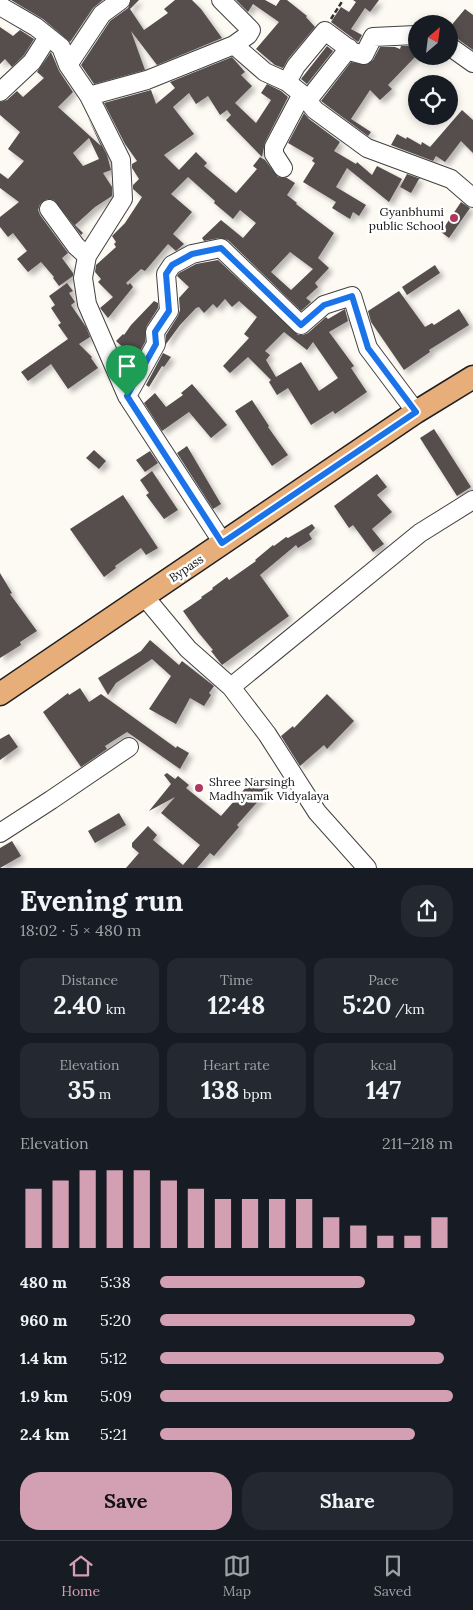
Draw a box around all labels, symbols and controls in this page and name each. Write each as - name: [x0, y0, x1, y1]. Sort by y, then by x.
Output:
- north arrow: [408, 15, 458, 65]
- map controls: [408, 15, 458, 125]
- button: locate: [408, 75, 458, 125]
- place label: Gyanbhumi public School: [369, 204, 444, 233]
- marker: Gyanbhumi public School: [448, 212, 460, 224]
- pin: [106, 345, 148, 396]
- icon: arrive: [113, 352, 141, 380]
- street label: Bypass: [166, 551, 206, 585]
- place label: Shree Narsingh Madhyamik Vidyalaya: [209, 774, 329, 803]
- marker: Shree Narsingh Madhyamik Vidyalaya: [193, 782, 205, 794]
- text: Evening run: [20, 883, 183, 919]
- button: share: [401, 885, 453, 937]
- text: 18:02 · 5 × 480 m: [20, 920, 141, 940]
- text: Distance: [61, 971, 118, 989]
- text: Time: [220, 971, 253, 989]
- text: Pace: [368, 971, 399, 989]
- text: 2.40: [53, 989, 102, 1021]
- text: 12:48: [208, 989, 265, 1021]
- text: 5:20: [342, 989, 391, 1021]
- text: km: [102, 1000, 126, 1018]
- text: /km: [391, 1000, 425, 1018]
- text: Elevation: [59, 1056, 120, 1074]
- text: Heart rate: [203, 1056, 270, 1074]
- text: kcal: [371, 1056, 396, 1074]
- text: 35: [68, 1074, 95, 1106]
- text: 138: [201, 1074, 239, 1106]
- text: 147: [366, 1074, 401, 1106]
- text: m: [95, 1085, 111, 1103]
- text: bpm: [239, 1085, 272, 1103]
- text: Elevation: [20, 1133, 89, 1153]
- text: 211–218 m: [382, 1133, 453, 1153]
- text: 480 m: [20, 1272, 67, 1292]
- text: 5:38: [100, 1272, 131, 1292]
- text: 960 m: [20, 1310, 68, 1330]
- text: 5:20: [100, 1310, 131, 1330]
- text: 1.4 km: [20, 1348, 67, 1368]
- text: 5:12: [100, 1348, 127, 1368]
- text: 1.9 km: [20, 1386, 68, 1406]
- text: 5:09: [100, 1386, 132, 1406]
- text: 2.4 km: [20, 1424, 69, 1444]
- text: 5:21: [100, 1424, 127, 1444]
- button: Save: [20, 1472, 232, 1530]
- button: Share: [242, 1472, 453, 1530]
- tab: Home: [61, 1552, 100, 1600]
- tab: Map: [223, 1552, 251, 1600]
- tab: Saved: [374, 1552, 412, 1600]

